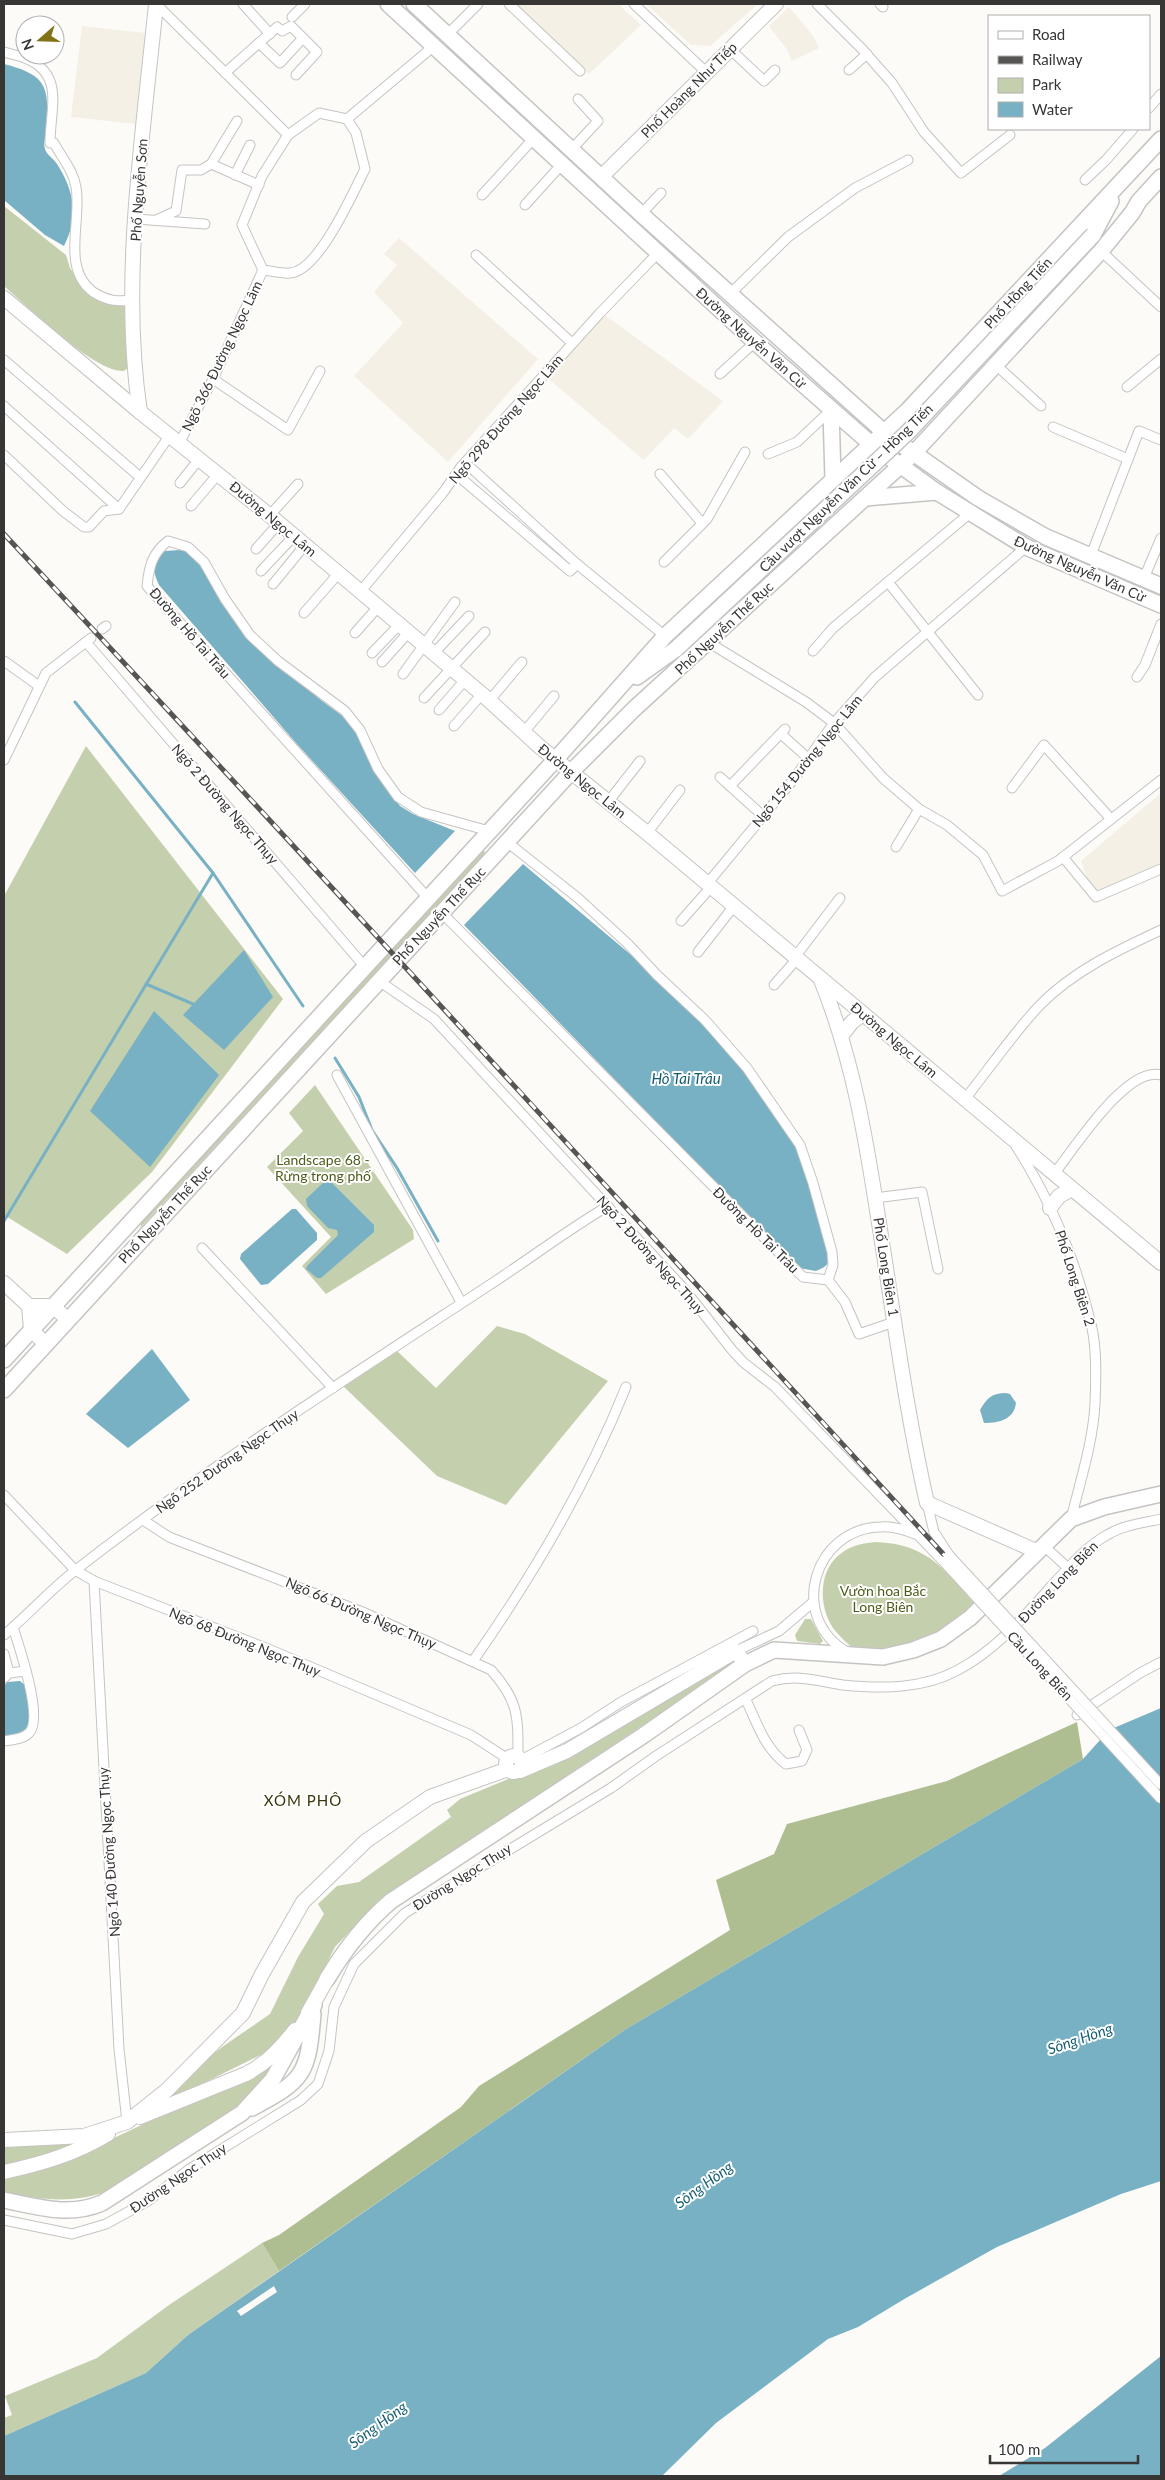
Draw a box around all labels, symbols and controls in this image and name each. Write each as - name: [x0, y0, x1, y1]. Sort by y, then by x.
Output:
- north arrow: [15, 15, 65, 65]
- legend: [988, 15, 1150, 130]
- text: Road: [1032, 25, 1065, 43]
- text: N: [17, 37, 37, 53]
- street label: Phố Hoàng Như Tiếp: [637, 38, 740, 141]
- text: Railway: [1032, 50, 1083, 68]
- text: Park: [1032, 75, 1062, 93]
- text: Water: [1032, 100, 1073, 118]
- street label: Phố Nguyễn Sơn: [126, 138, 151, 242]
- street label: Phố Hồng Tiến: [980, 254, 1055, 332]
- street label: Ngõ 366 Đường Ngọc Lâm: [178, 278, 265, 434]
- street label: Đường Nguyễn Văn Cừ: [693, 284, 811, 392]
- street label: Ngõ 298 Đường Ngọc Lâm: [445, 351, 566, 487]
- street label: Cầu vượt Nguyễn Văn Cừ – Hồng Tiến: [755, 400, 936, 575]
- street label: Đường Ngọc Lâm: [226, 477, 320, 560]
- street label: Đường Nguyễn Văn Cừ: [1012, 532, 1150, 606]
- street label: Phố Nguyễn Thế Rục: [671, 577, 777, 678]
- street label: Đường Hồ Tai Trâu: [146, 584, 234, 682]
- street label: Ngõ 154 Đường Ngọc Lâm: [748, 691, 865, 830]
- street label: Ngõ 2 Đường Ngọc Thụy: [168, 740, 283, 868]
- street label: Đường Ngọc Lâm: [535, 740, 630, 821]
- street label: Phố Nguyễn Thế Rục: [389, 863, 489, 968]
- street label: Đường Ngọc Lâm: [847, 998, 941, 1081]
- water label: Hồ Tai Trâu: [651, 1069, 721, 1087]
- park label: Landscape 68 - Rừng trong phố: [275, 1151, 372, 1184]
- street label: Phố Nguyễn Thế Rục: [115, 1161, 215, 1266]
- street label: Đường Hồ Tai Trâu: [710, 1183, 803, 1276]
- street label: Ngõ 2 Đường Ngọc Thụy: [594, 1192, 710, 1318]
- street label: Phố Long Biên 1: [870, 1216, 903, 1318]
- street label: Phố Long Biên 2: [1052, 1228, 1099, 1328]
- street label: Ngõ 252 Đường Ngọc Thụy: [152, 1404, 302, 1516]
- street label: Đường Long Biên: [1014, 1537, 1101, 1626]
- street label: Ngõ 66 Đường Ngọc Thụy: [283, 1573, 440, 1652]
- park label: Vườn hoa Bắc Long Biên: [840, 1582, 927, 1615]
- street label: Ngõ 68 Đường Ngọc Thụy: [167, 1603, 324, 1680]
- street label: Cầu Long Biên: [1004, 1628, 1077, 1704]
- street label: Ngõ 140 Đường Ngọc Thụy: [94, 1766, 123, 1938]
- district label: XÓM PHÔ: [264, 1791, 342, 1809]
- street label: Đường Ngọc Thụy: [409, 1839, 515, 1914]
- water label: Sông Hồng: [1045, 2018, 1115, 2058]
- street label: Đường Ngọc Thụy: [126, 2138, 230, 2216]
- water label: Sông Hồng: [671, 2157, 737, 2211]
- water label: Sông Hồng: [345, 2397, 411, 2451]
- scale bar: [990, 2432, 1138, 2464]
- text: 100 m: [998, 2440, 1040, 2458]

